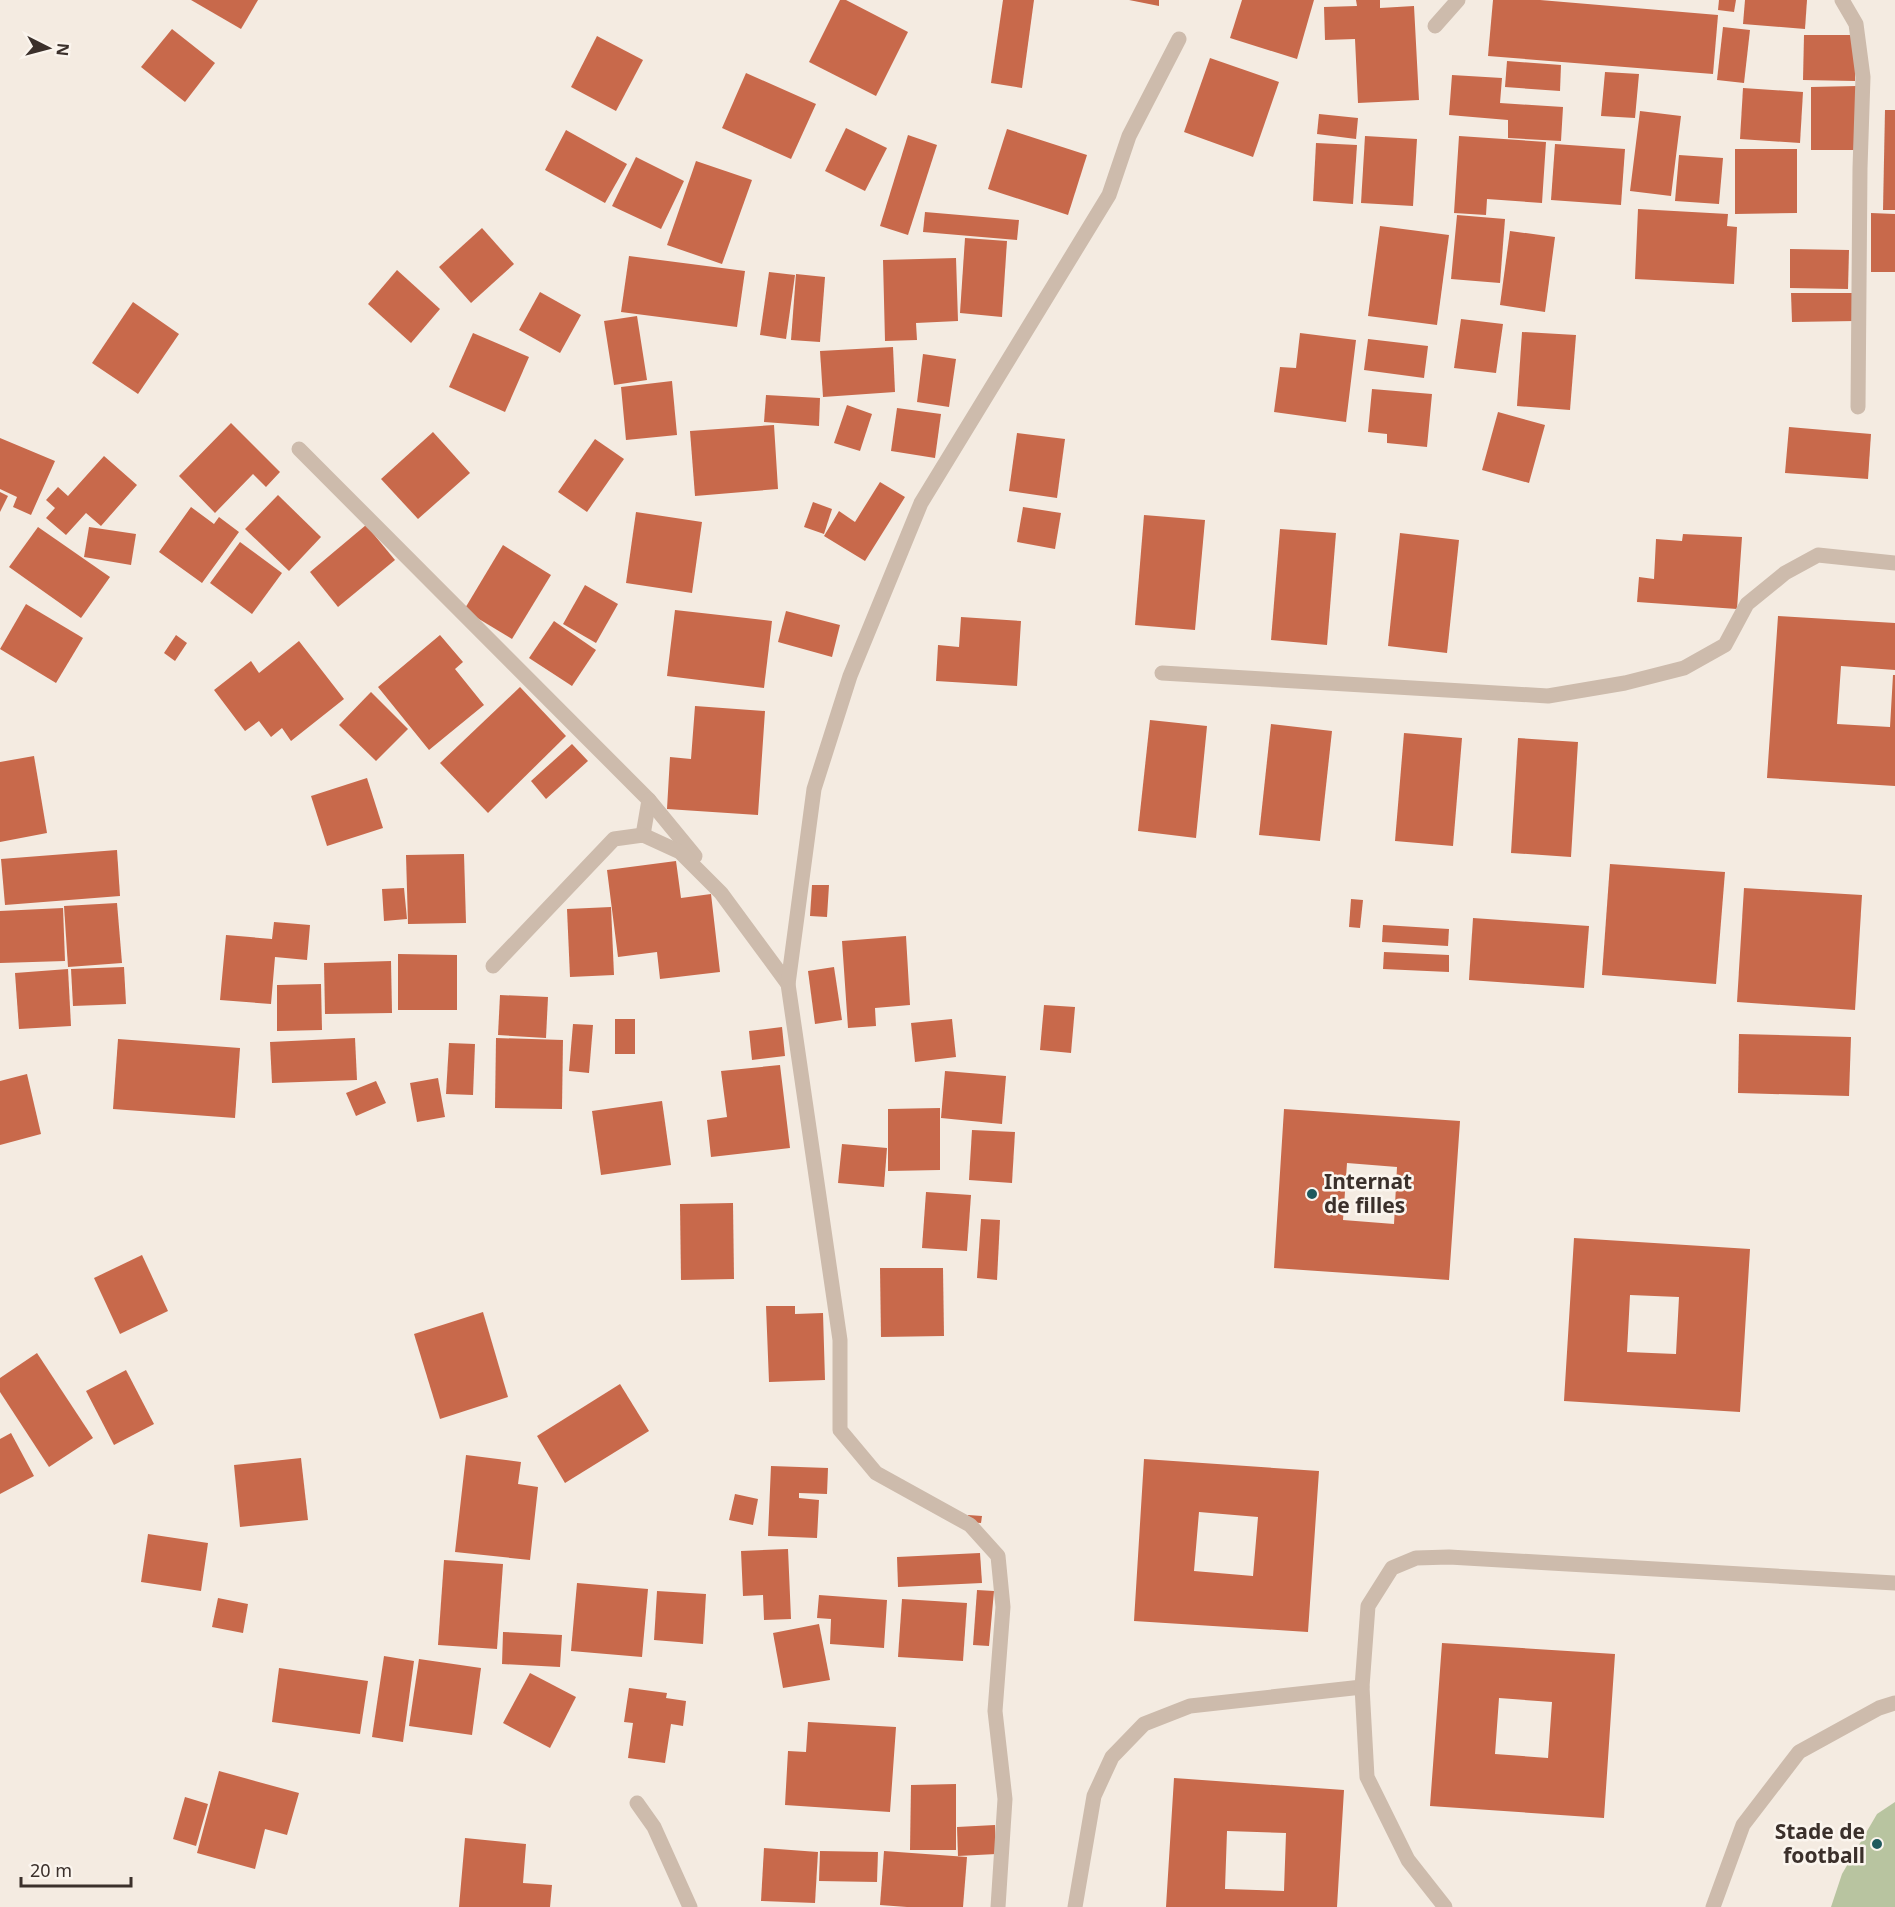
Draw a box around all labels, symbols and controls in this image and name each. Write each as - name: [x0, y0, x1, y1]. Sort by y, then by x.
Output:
- north arrow: [18, 18, 78, 78]
- text: N: [51, 42, 75, 57]
- place label: Internat de filles: [1324, 1167, 1412, 1219]
- marker: Internat de filles: [1305, 1187, 1319, 1201]
- place label: Stade de football: [1775, 1817, 1865, 1869]
- marker: Stade de football: [1870, 1837, 1884, 1851]
- scale bar: [21, 1850, 130, 1888]
- text: 20 m: [30, 1858, 72, 1882]

